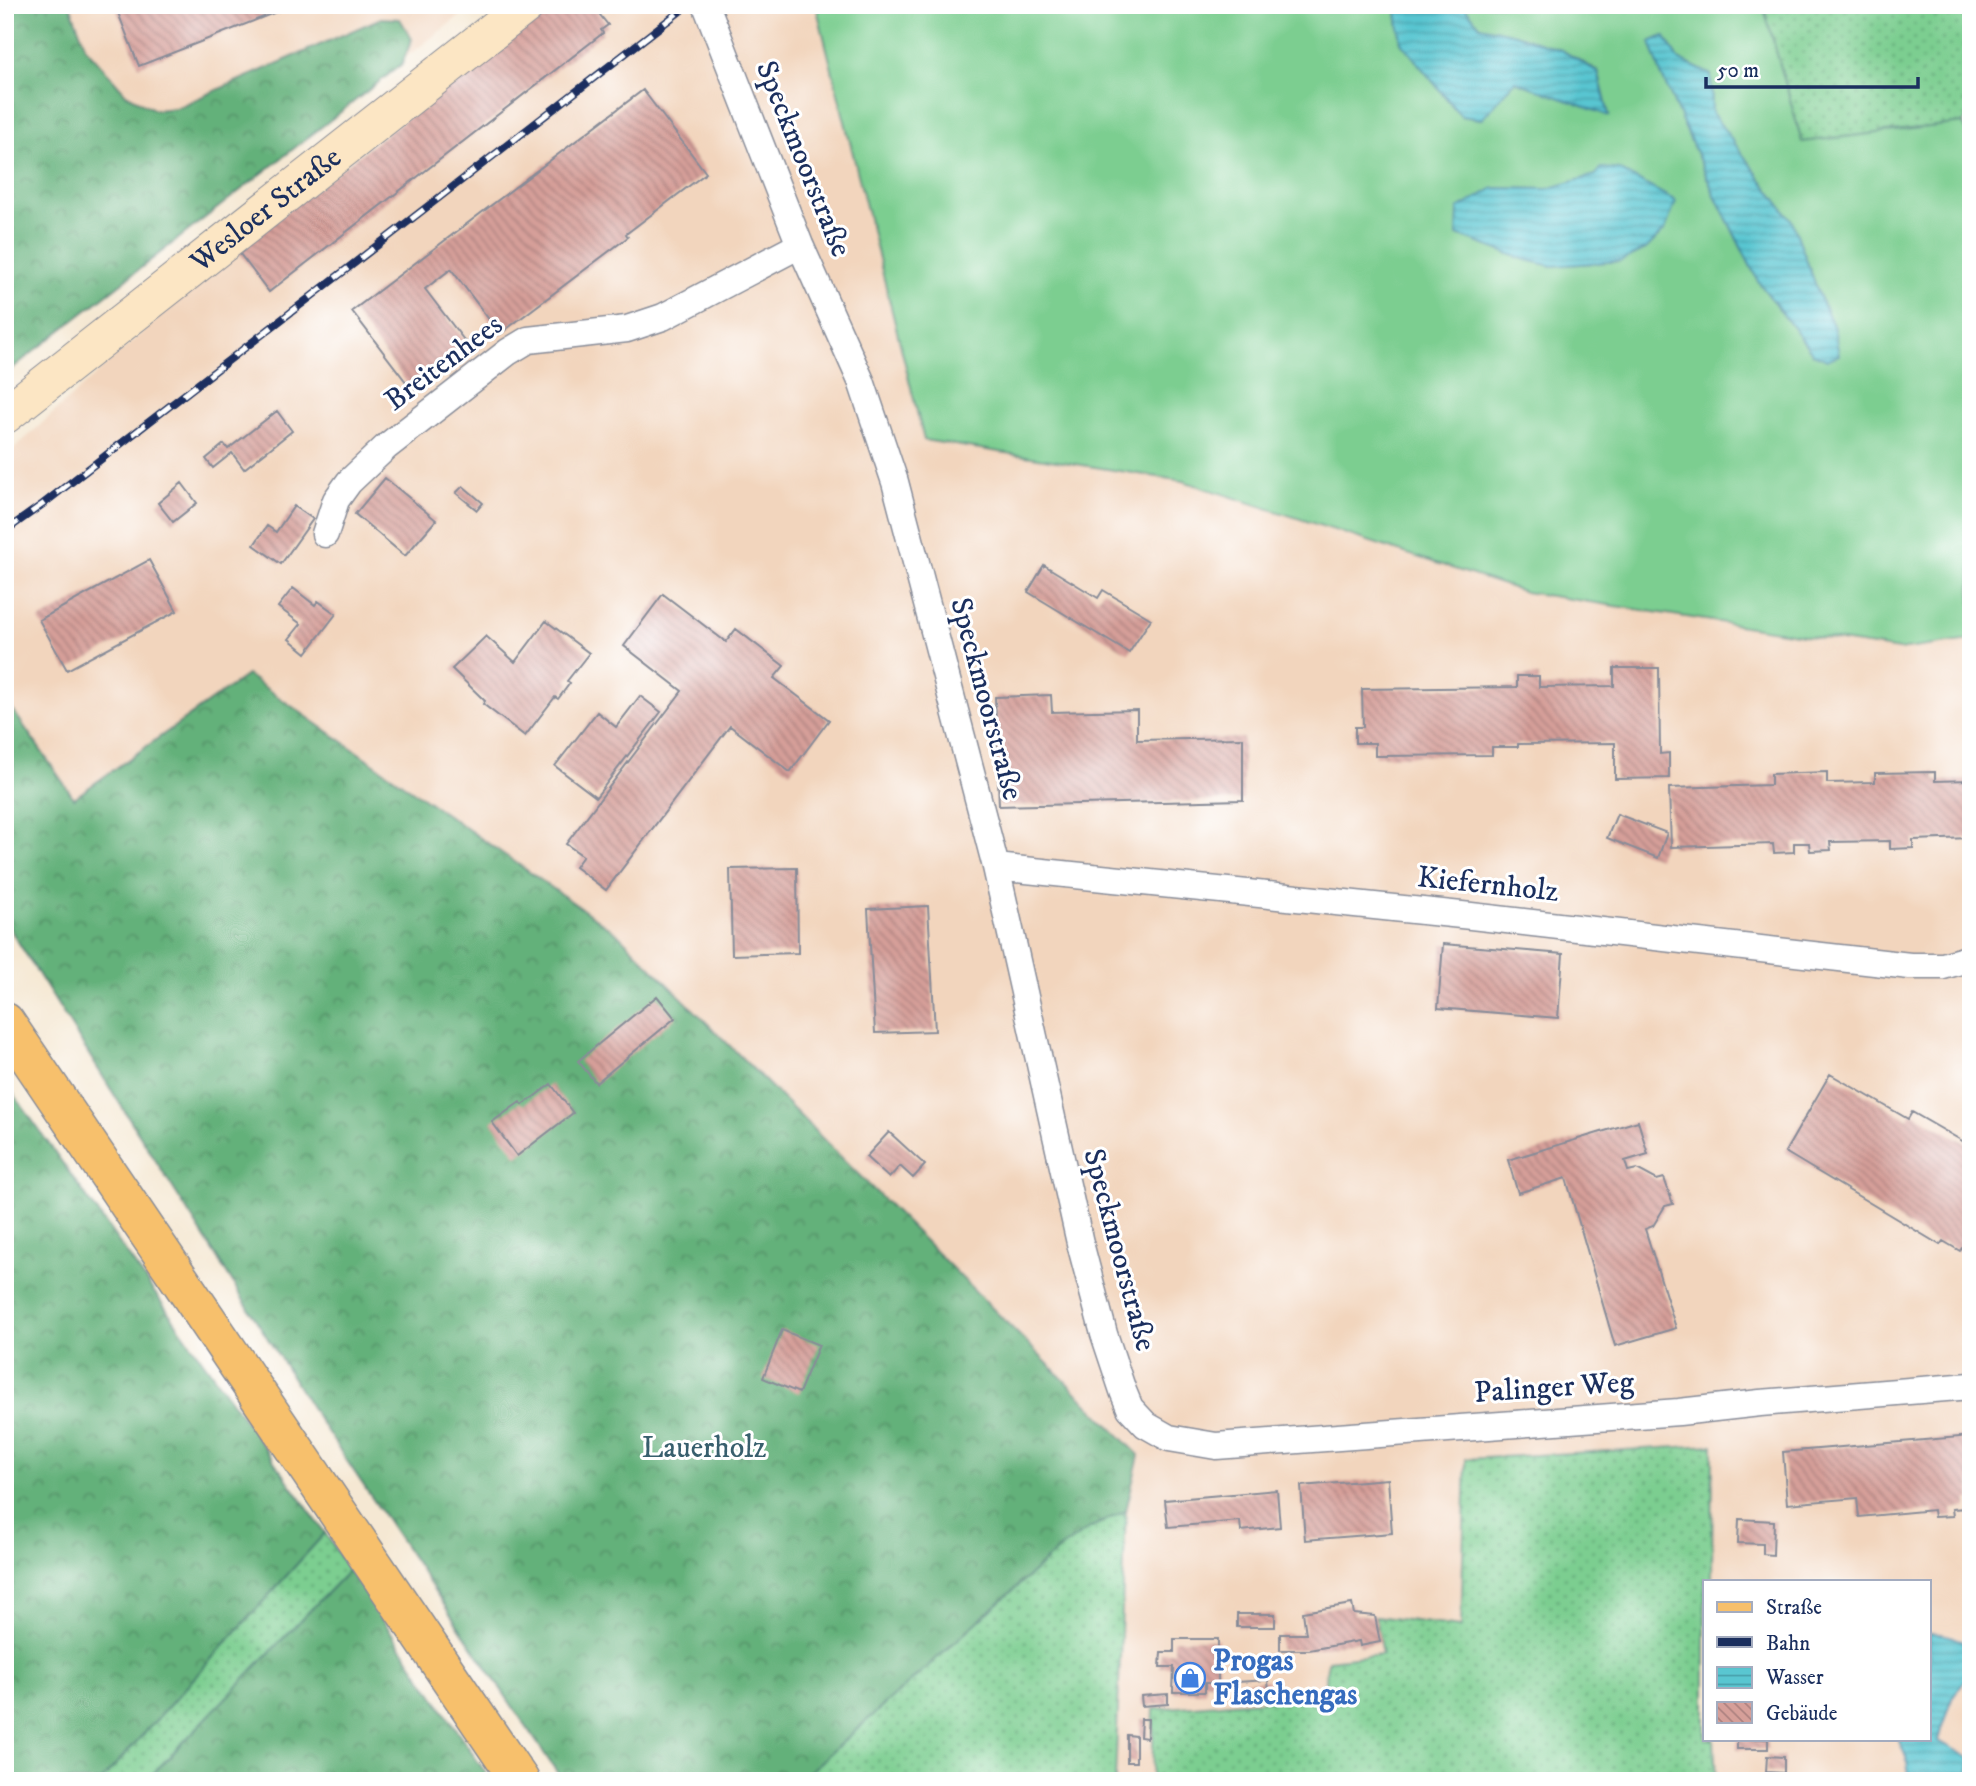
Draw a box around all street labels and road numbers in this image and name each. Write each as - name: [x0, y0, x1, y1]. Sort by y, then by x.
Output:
- street label: Speckmoorstraße: [747, 56, 859, 262]
- street label: Wesloer Straße: [182, 139, 349, 281]
- street label: Breitenhees: [378, 307, 510, 419]
- street label: Speckmoorstraße: [941, 594, 1031, 804]
- street label: Kiefernholz: [1415, 859, 1561, 911]
- street label: Speckmoorstraße: [1074, 1145, 1164, 1355]
- street label: Palinger Weg: [1473, 1364, 1636, 1412]

